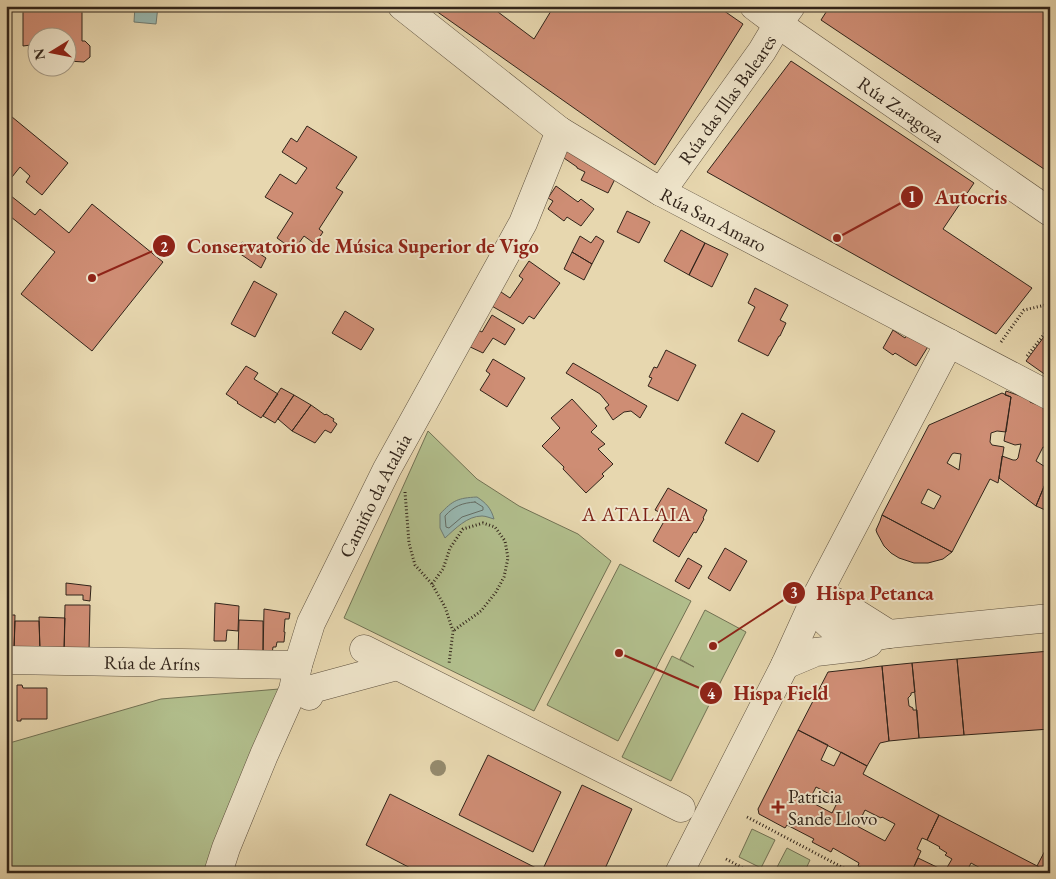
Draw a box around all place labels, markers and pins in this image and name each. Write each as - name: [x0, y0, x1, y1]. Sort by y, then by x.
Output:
- callout: Autocris: [899, 180, 1017, 215]
- callout: Conservatorio de Música Superior de Vigo: [152, 229, 549, 264]
- callout: Hispa Petanca: [782, 575, 944, 610]
- callout: Hispa Field: [698, 676, 839, 711]
- place label: Patricia Sande Llovo: [788, 784, 877, 831]
- marker: Patricia Sande Llovo: [772, 801, 784, 813]

